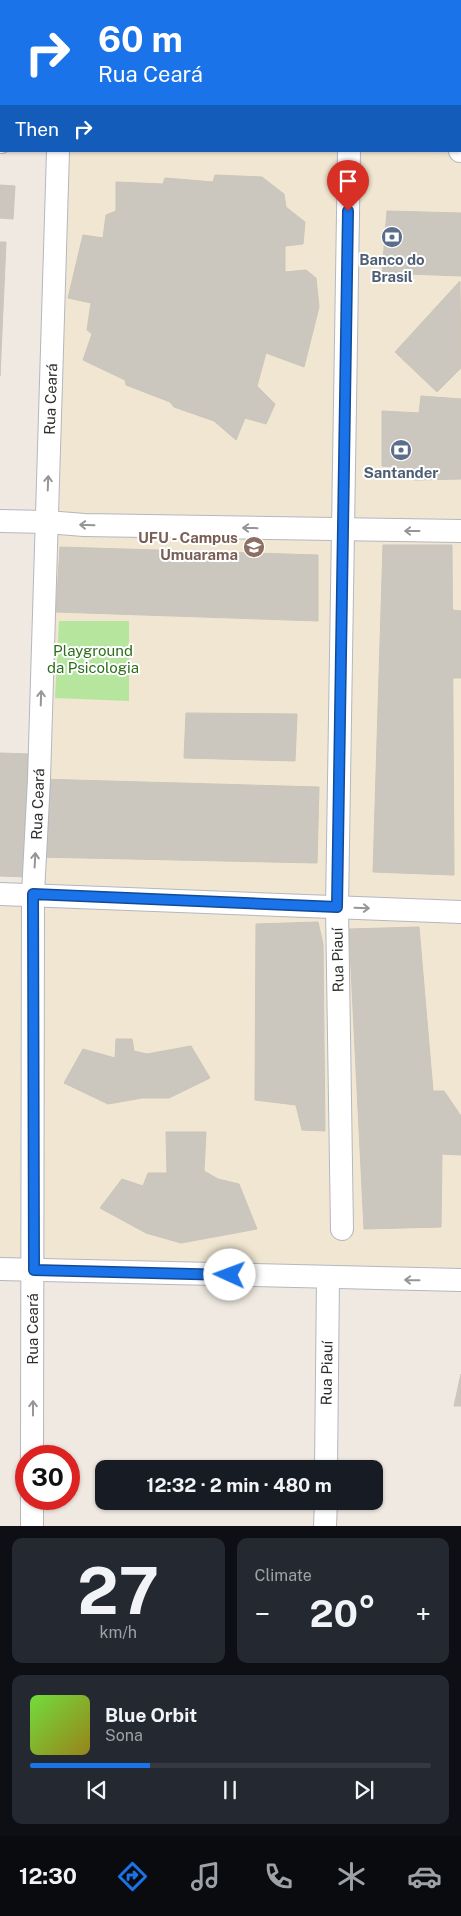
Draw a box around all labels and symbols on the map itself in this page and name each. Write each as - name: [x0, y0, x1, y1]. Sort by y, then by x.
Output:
- pin: [327, 160, 369, 211]
- bank icon: Banco do Brasil: [380, 225, 404, 249]
- place label: Banco do Brasil: [359, 251, 425, 285]
- street label: Rua Ceará: [41, 363, 60, 435]
- bank icon: Santander: [389, 438, 413, 462]
- place label: Santander: [364, 464, 438, 481]
- one-way arrow: [43, 475, 53, 492]
- one-way arrow: [80, 520, 96, 530]
- one-way arrow: [242, 523, 258, 533]
- one-way arrow: [405, 526, 421, 536]
- place label: UFU - Campus Umuarama: [138, 529, 238, 563]
- school or university icon: UFU - Campus Umuarama: [242, 535, 266, 559]
- park label: Playground da Psicologia: [47, 642, 139, 676]
- one-way arrow: [36, 690, 46, 706]
- street label: Rua Ceará: [28, 768, 47, 840]
- one-way arrow: [31, 852, 40, 868]
- one-way arrow: [353, 903, 369, 913]
- street label: Rua Piauí: [328, 927, 347, 992]
- position arrow: [203, 1248, 255, 1300]
- one-way arrow: [405, 1275, 421, 1284]
- street label: Rua Ceará: [24, 1293, 41, 1365]
- street label: Rua Piauí: [317, 1340, 336, 1405]
- one-way arrow: [28, 1400, 38, 1416]
- speed limit sign: 30: [15, 1445, 80, 1510]

